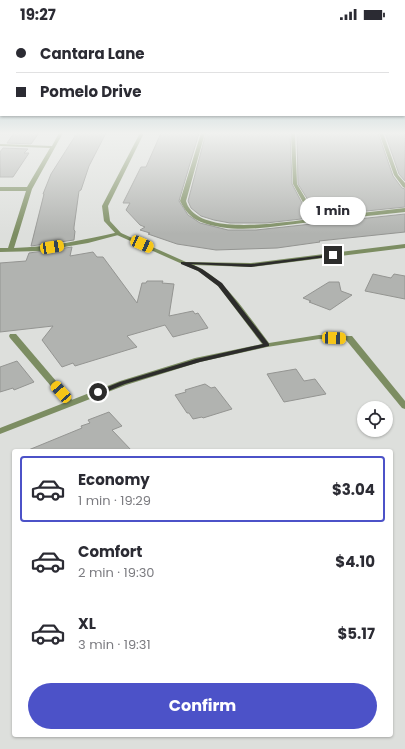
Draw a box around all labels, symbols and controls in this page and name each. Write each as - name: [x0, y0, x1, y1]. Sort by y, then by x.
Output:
- text: 19:27: [20, 4, 56, 25]
- text: Cantara Lane: [40, 43, 144, 64]
- text: Pomelo Drive: [40, 81, 142, 102]
- callout: 1 min: [300, 197, 366, 225]
- text: 1 min: [316, 201, 350, 220]
- car: [129, 234, 155, 254]
- car: [39, 239, 65, 255]
- route end: [324, 246, 342, 264]
- car: [322, 332, 346, 344]
- car: [49, 379, 73, 405]
- route start: [89, 383, 107, 401]
- map controls: [357, 401, 393, 437]
- button: locate: [357, 401, 393, 437]
- text: Economy: [78, 469, 150, 490]
- icon: car: [30, 471, 66, 507]
- text: $3.04: [332, 479, 375, 500]
- text: 1 min · 19:29: [78, 491, 151, 510]
- text: Comfort: [78, 541, 142, 562]
- icon: car: [30, 543, 66, 579]
- text: $4.10: [335, 551, 375, 572]
- text: 2 min · 19:30: [78, 563, 155, 582]
- text: XL: [78, 613, 96, 634]
- icon: car: [30, 615, 66, 651]
- text: $5.17: [337, 623, 375, 644]
- text: 3 min · 19:31: [78, 635, 151, 654]
- button: Confirm: [28, 683, 377, 729]

